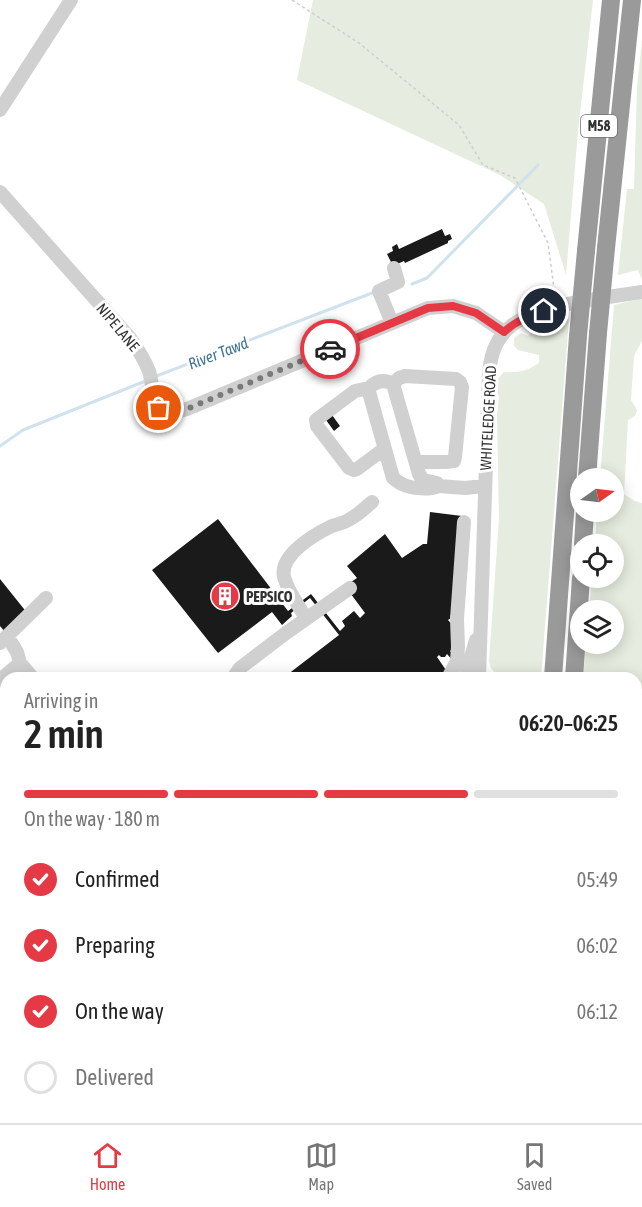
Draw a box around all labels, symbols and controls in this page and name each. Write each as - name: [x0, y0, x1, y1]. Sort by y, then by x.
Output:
- road number: M58: [581, 115, 617, 137]
- pin: [518, 285, 569, 336]
- icon: home: [527, 294, 560, 327]
- street label: NIPE LANE: [93, 300, 143, 355]
- courier: [300, 319, 360, 379]
- water label: River Tawd: [185, 333, 251, 373]
- icon: car: [314, 333, 347, 366]
- street label: WHITELEDGE ROAD: [477, 365, 499, 471]
- pin: [133, 382, 184, 433]
- icon: bag: [142, 391, 175, 424]
- north arrow: [570, 468, 624, 522]
- map controls: [570, 468, 624, 654]
- button: locate: [570, 534, 624, 588]
- building icon: PEPSICO: [209, 580, 241, 612]
- place label: PEPSICO: [246, 588, 293, 605]
- button: layers: [570, 600, 624, 654]
- text: Arriving in: [24, 689, 98, 712]
- text: 06:20–06:25: [519, 710, 618, 736]
- text: 2 min: [24, 712, 104, 756]
- text: On the way · 180 m: [24, 807, 160, 830]
- icon: check: [24, 863, 57, 896]
- text: Confirmed: [75, 866, 160, 892]
- text: 05:49: [577, 868, 618, 891]
- icon: check: [24, 929, 57, 962]
- text: Preparing: [75, 932, 155, 958]
- text: 06:02: [576, 934, 618, 957]
- icon: check: [24, 995, 57, 1028]
- text: On the way: [75, 998, 164, 1024]
- text: 06:12: [577, 1000, 618, 1023]
- text: Delivered: [75, 1064, 154, 1090]
- tab: Home: [90, 1139, 125, 1193]
- tab: Map: [305, 1139, 338, 1193]
- tab: Saved: [517, 1139, 552, 1193]

